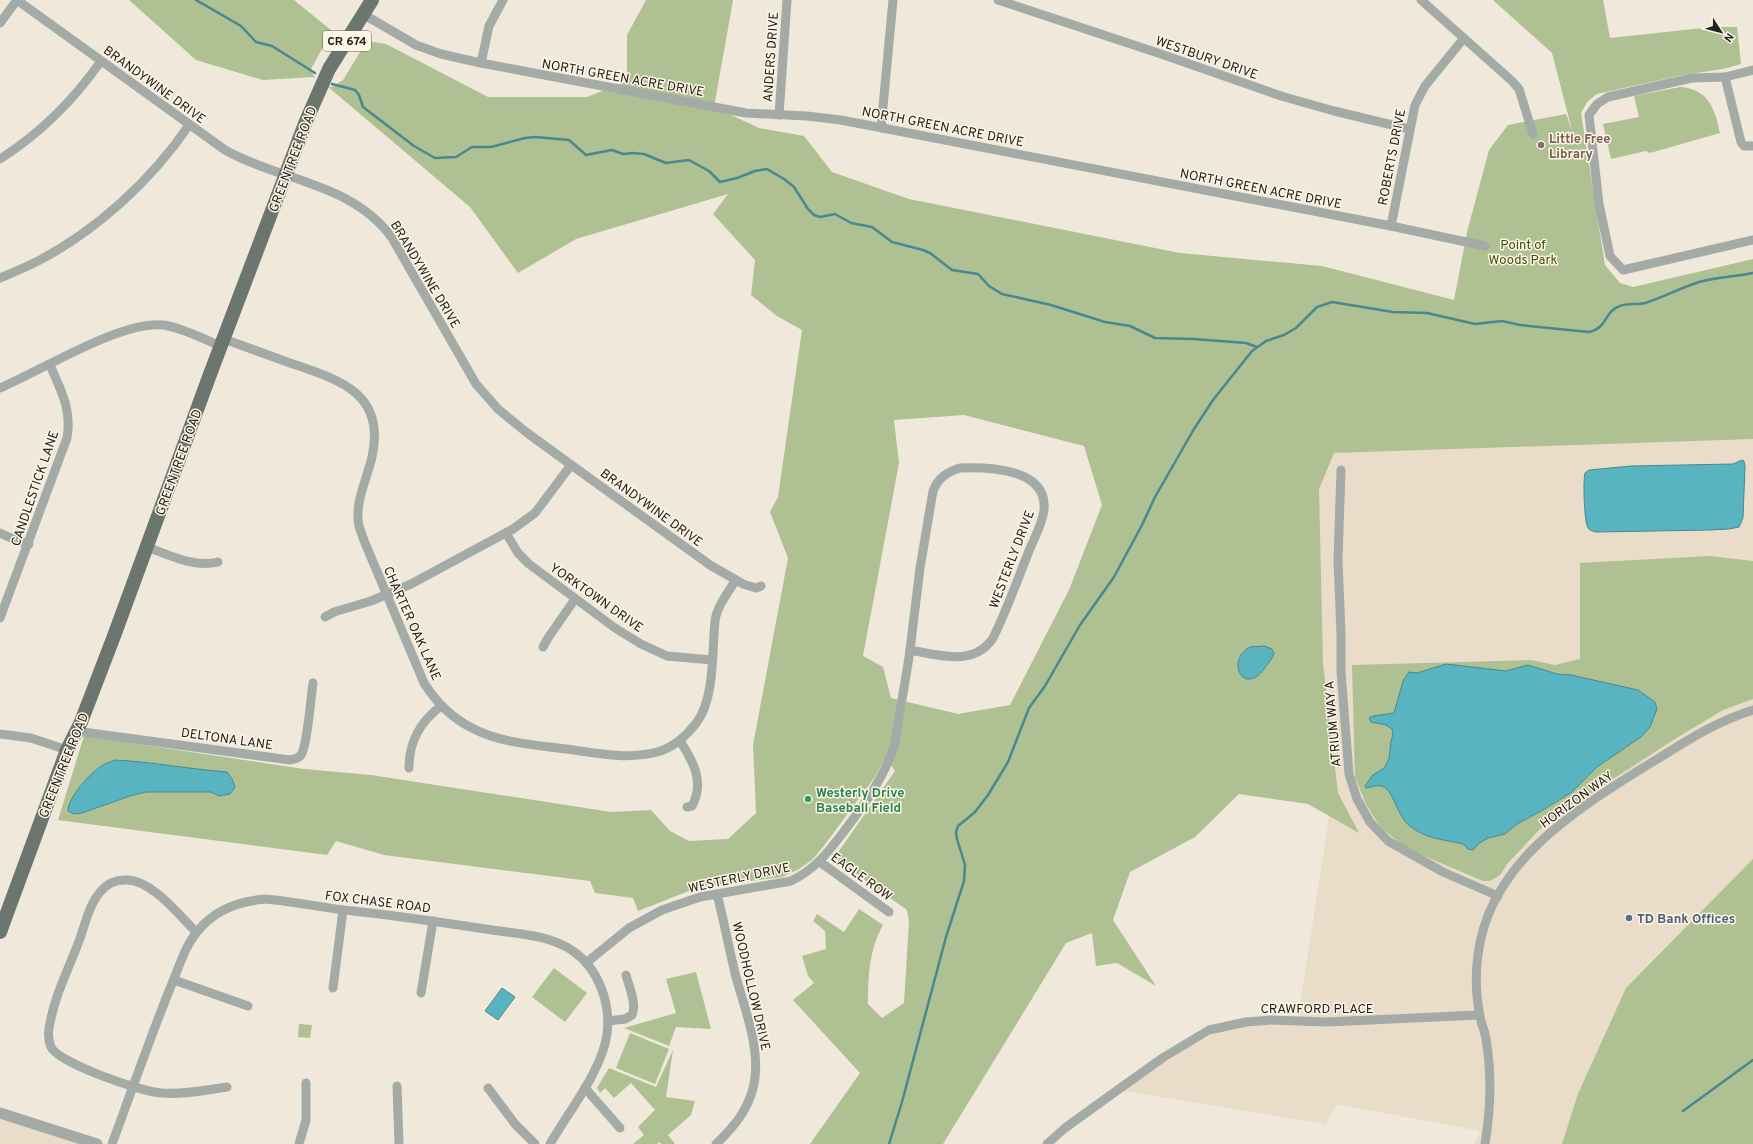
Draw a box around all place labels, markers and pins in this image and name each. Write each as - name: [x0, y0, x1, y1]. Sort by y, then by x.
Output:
- place label: Little Free Library: [1549, 132, 1611, 163]
- marker: Little Free Library: [1536, 140, 1546, 150]
- place label: Westerly Drive Baseball Field: [816, 786, 904, 817]
- marker: Westerly Drive Baseball Field: [803, 794, 813, 804]
- place label: TD Bank Offices: [1637, 912, 1735, 928]
- marker: TD Bank Offices: [1624, 913, 1634, 923]

